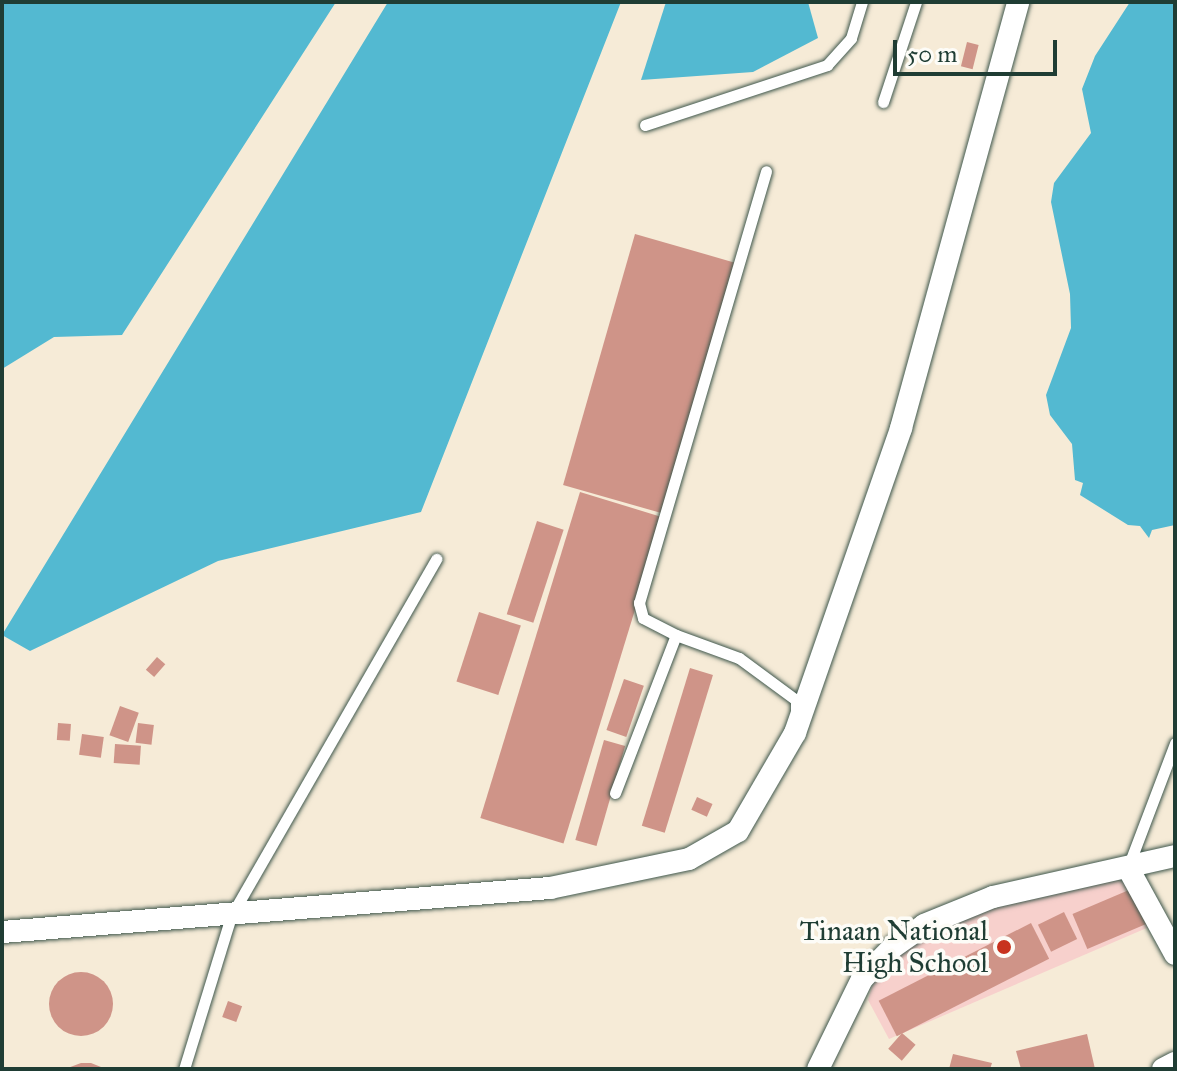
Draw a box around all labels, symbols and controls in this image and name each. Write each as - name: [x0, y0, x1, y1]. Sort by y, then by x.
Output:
- scale bar: [897, 24, 1061, 74]
- text: 50 m: [907, 39, 957, 69]
- place label: Tinaan National High School: [800, 914, 988, 980]
- marker: Tinaan National High School: [995, 938, 1013, 956]

